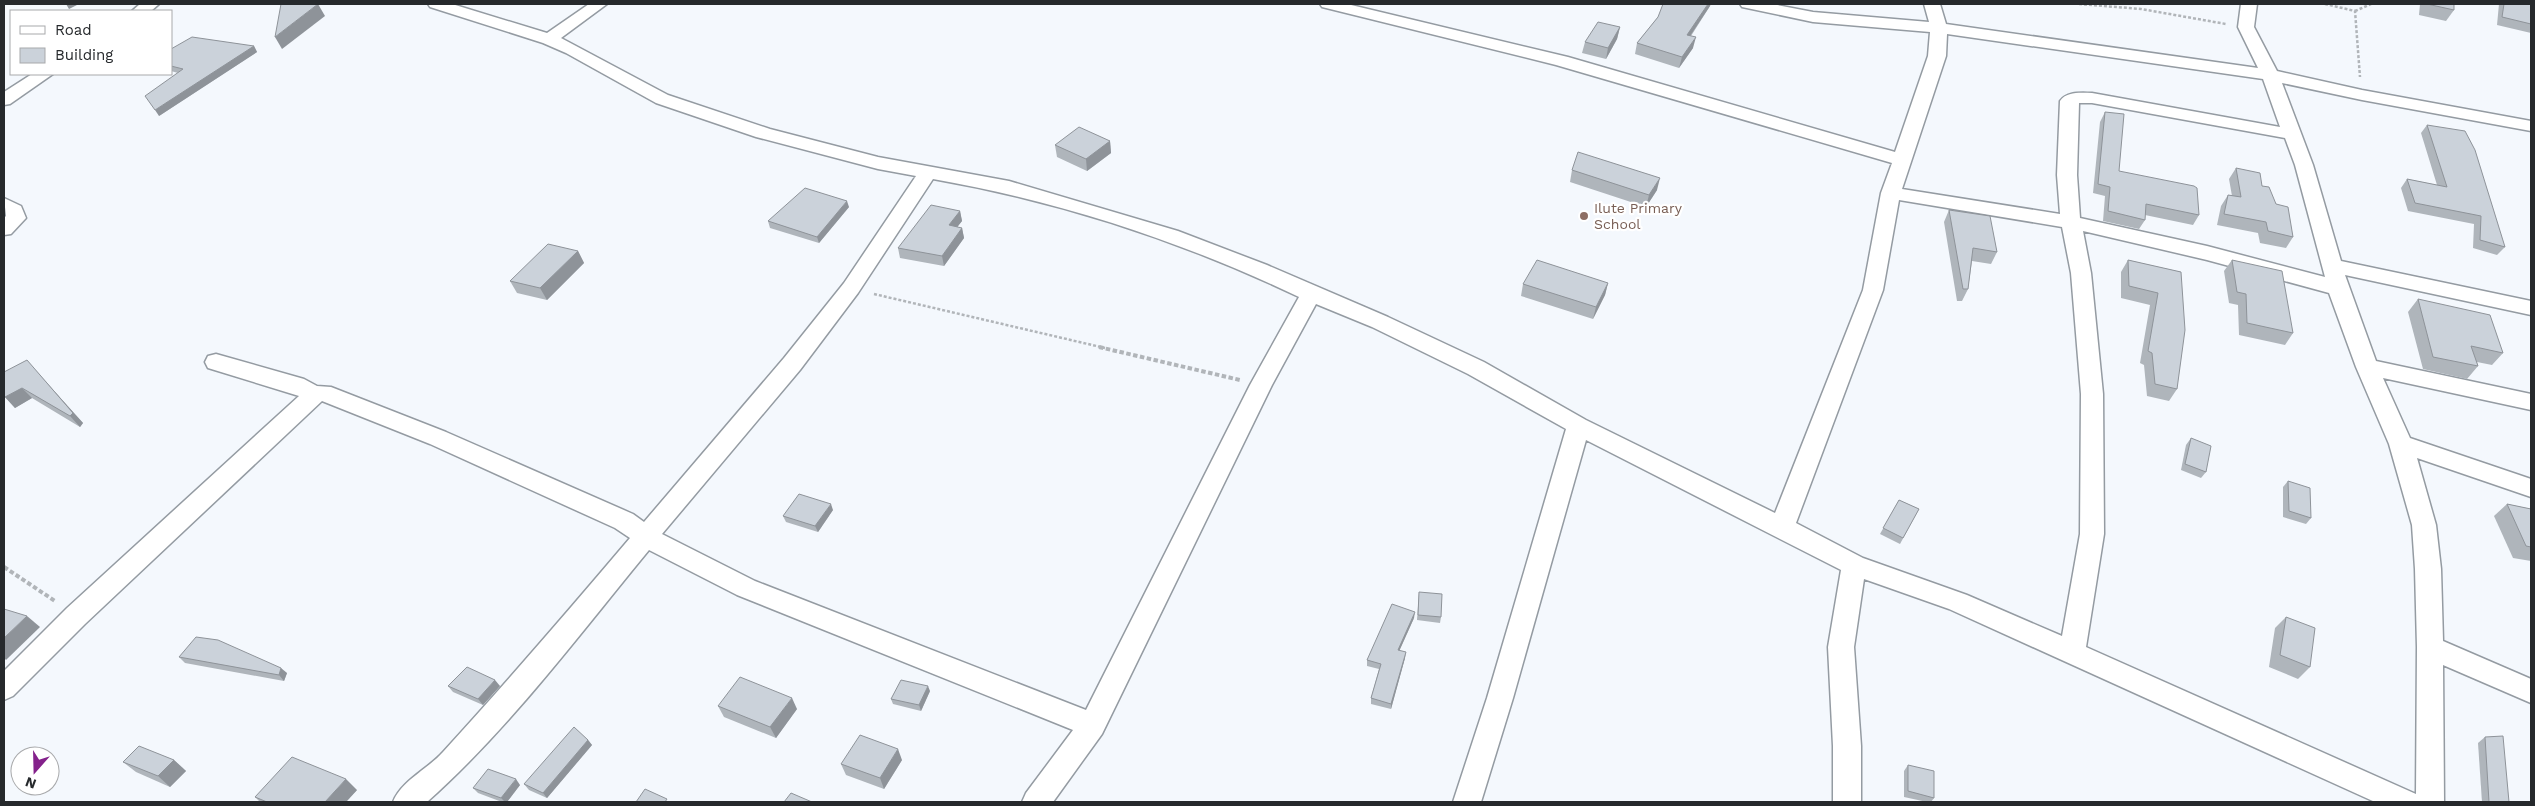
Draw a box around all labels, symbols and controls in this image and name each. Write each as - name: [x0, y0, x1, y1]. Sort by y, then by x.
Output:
- legend: [10, 10, 172, 75]
- text: Road: [55, 21, 92, 39]
- text: Building: [55, 46, 113, 64]
- place label: Ilute Primary School: [1594, 200, 1683, 232]
- marker: Ilute Primary School: [1578, 210, 1590, 222]
- north arrow: [10, 746, 60, 796]
- text: N: [23, 774, 38, 793]

